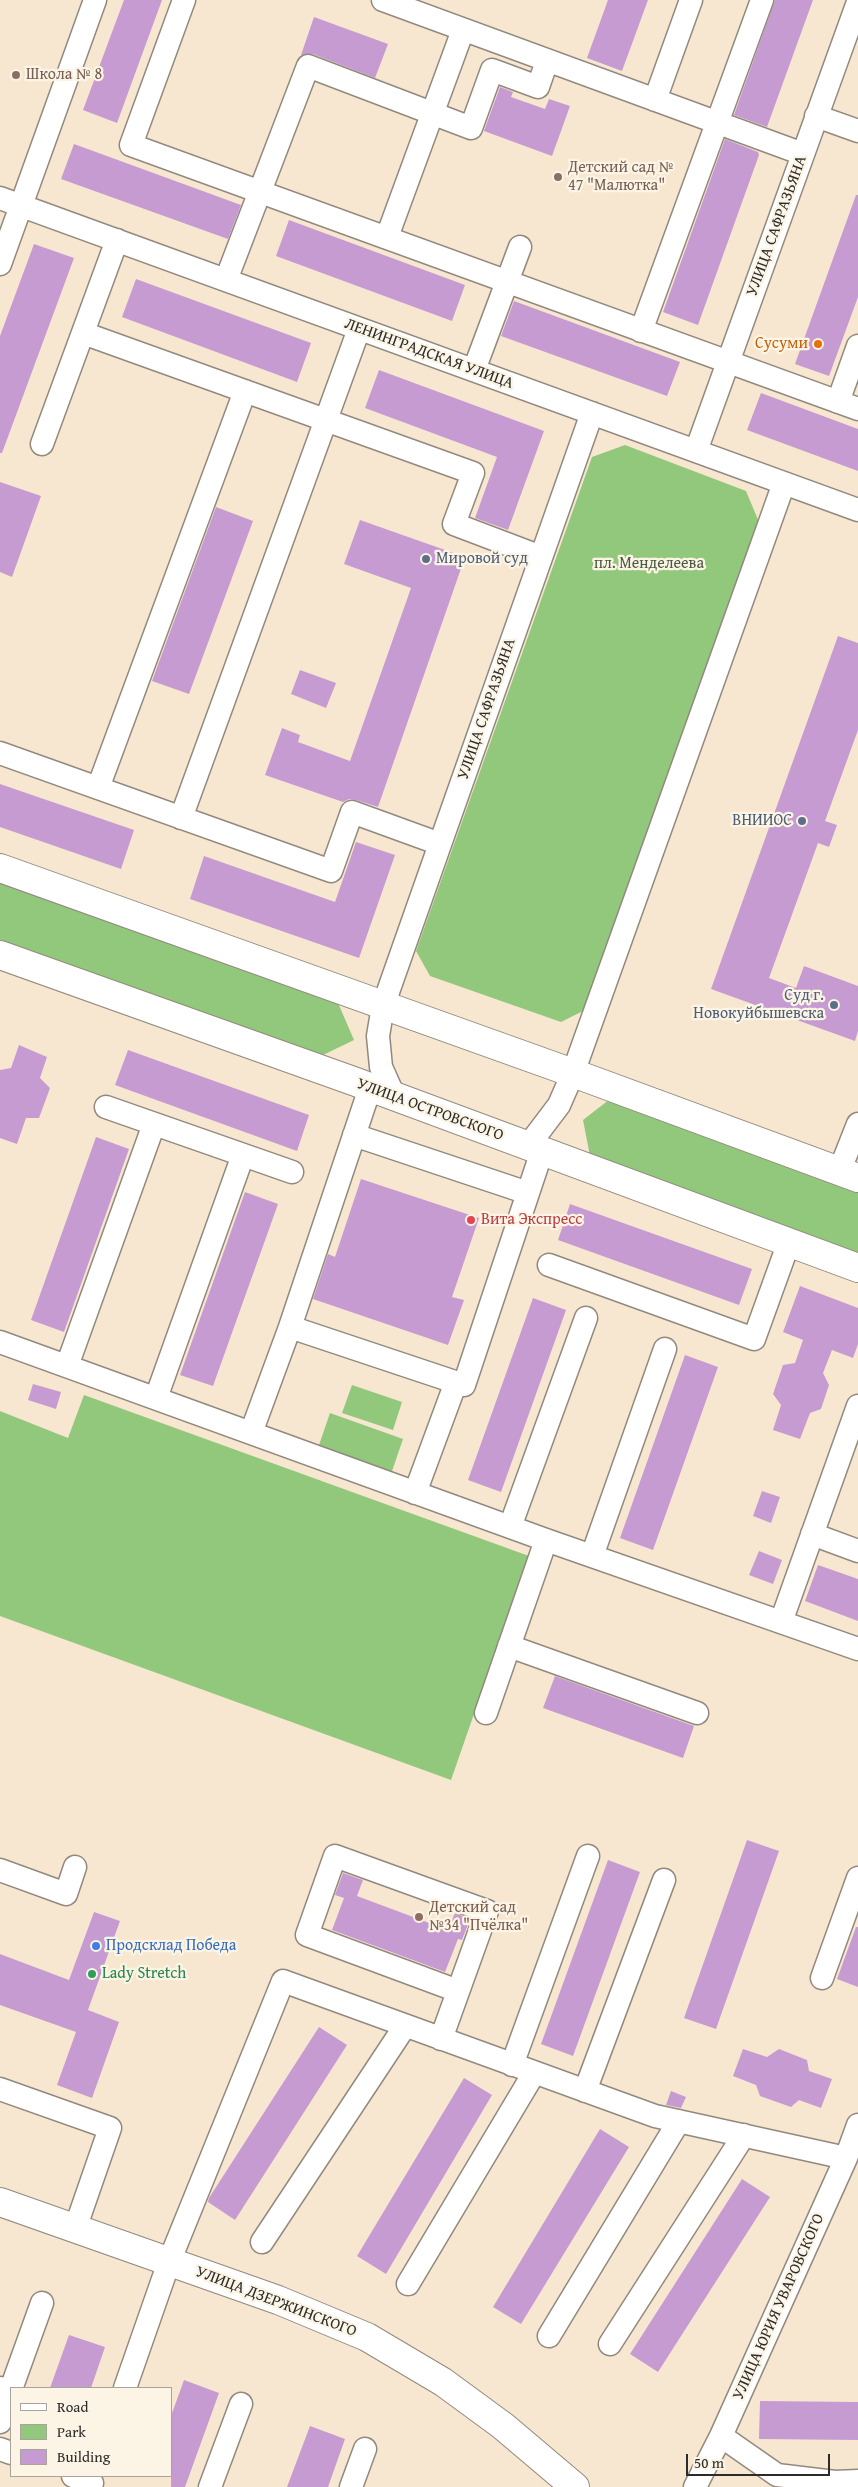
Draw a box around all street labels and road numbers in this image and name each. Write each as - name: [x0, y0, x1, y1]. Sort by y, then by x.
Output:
- street label: УЛИЦА САФРАЗЬЯНА: [743, 153, 811, 299]
- street label: ЛЕНИНГРАДСКАЯ УЛИЦА: [342, 314, 516, 394]
- street label: УЛИЦА САФРАЗЬЯНА: [454, 636, 520, 782]
- street label: УЛИЦА ОСТРОВСКОГО: [354, 1075, 506, 1145]
- street label: УЛИЦА ЮРИЯ УВАРОВСКОГО: [729, 2211, 829, 2403]
- street label: УЛИЦА ДЗЕРЖИНСКОГО: [193, 2262, 359, 2342]

